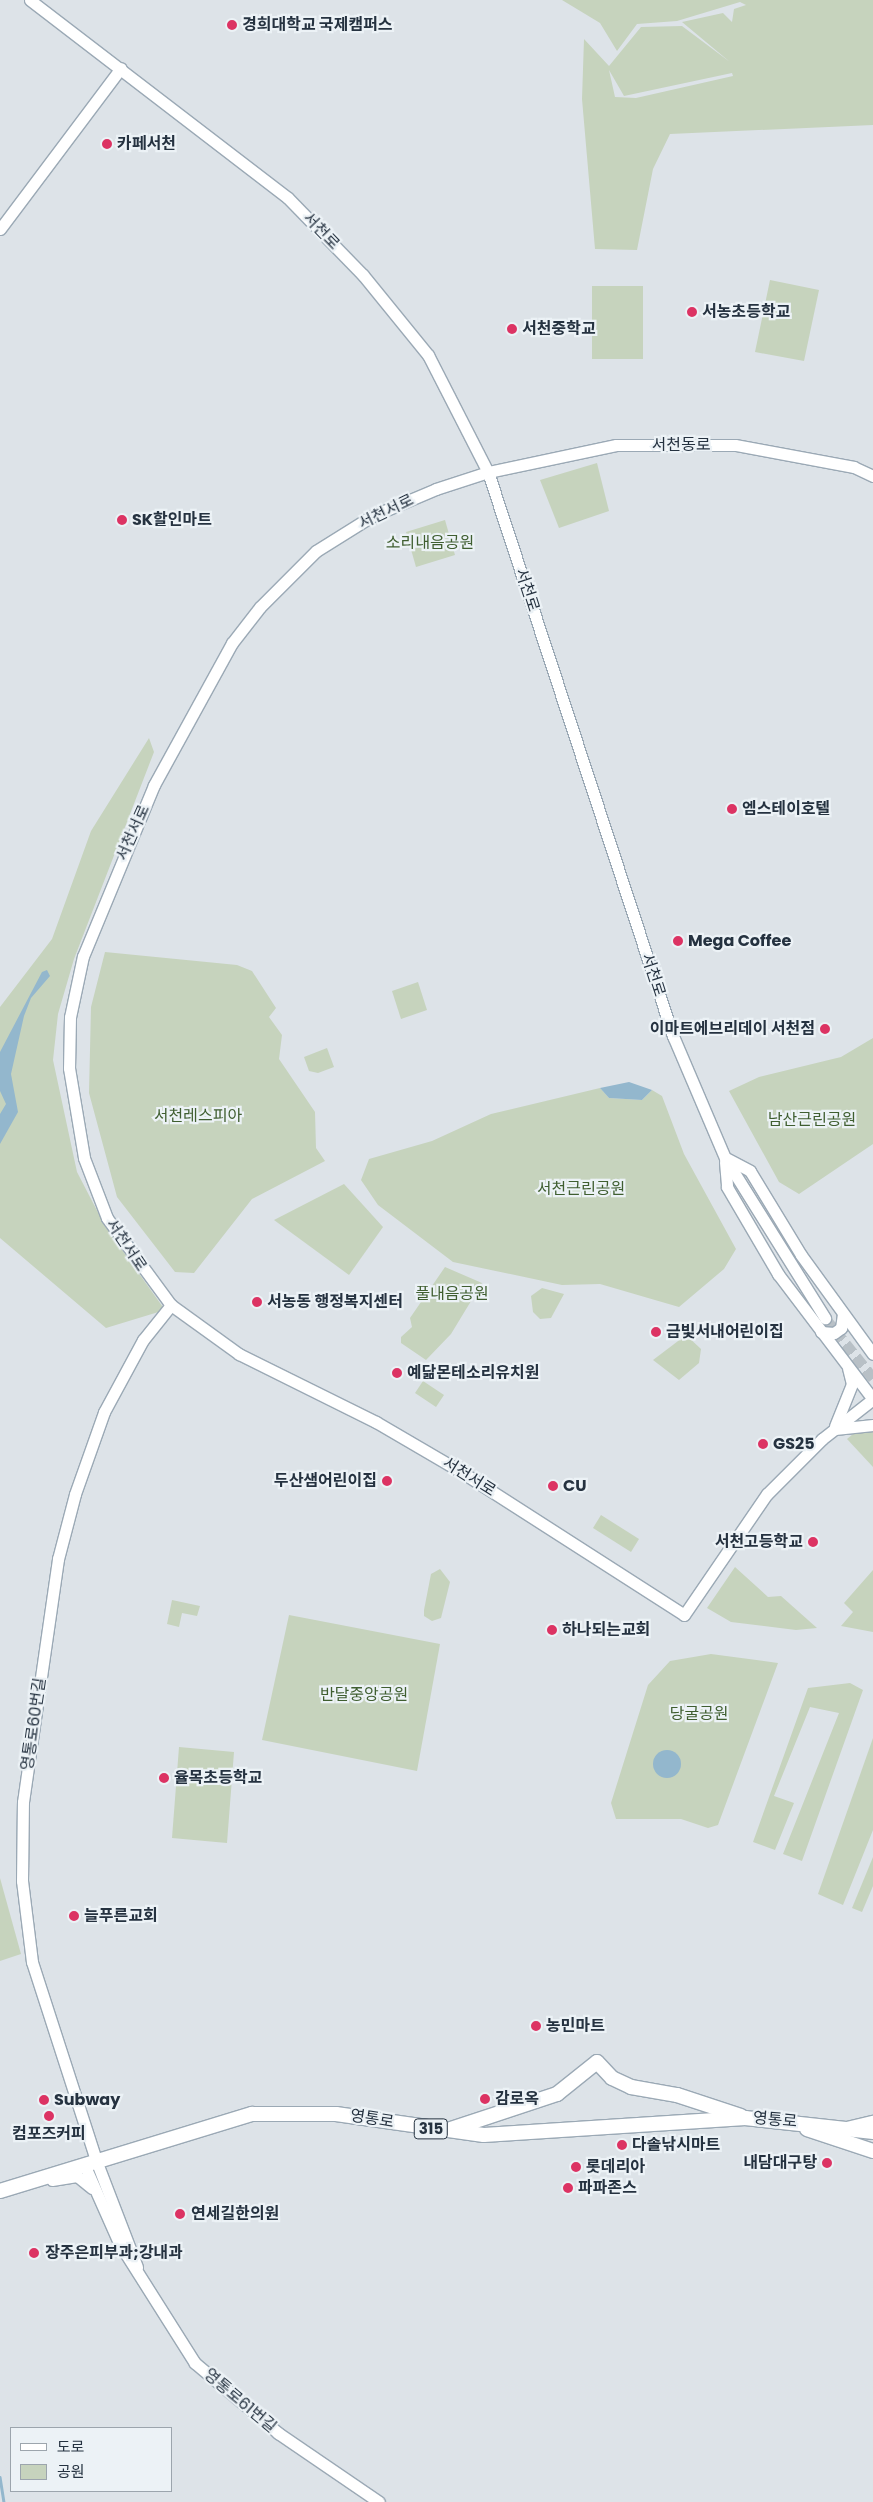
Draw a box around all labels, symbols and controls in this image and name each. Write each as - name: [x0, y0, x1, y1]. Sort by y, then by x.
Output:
- place label: 경희대학교 국제캠퍼스: [242, 15, 393, 35]
- marker: 경희대학교 국제캠퍼스: [226, 19, 238, 31]
- place label: 카페서천: [117, 134, 176, 154]
- marker: 카페서천: [101, 138, 113, 150]
- street label: 서천로: [299, 208, 343, 254]
- place label: 서농초등학교: [702, 302, 790, 322]
- marker: 서농초등학교: [686, 306, 698, 318]
- place label: 서천중학교: [522, 319, 596, 339]
- marker: 서천중학교: [506, 323, 518, 335]
- street label: 서천동로: [652, 435, 710, 455]
- street label: 서천서로: [355, 490, 417, 534]
- place label: SK할인마트: [132, 510, 212, 530]
- marker: SK할인마트: [116, 514, 128, 526]
- park label: 소리내음공원: [386, 533, 474, 553]
- street label: 서천로: [511, 566, 543, 614]
- place label: 엠스테이호텔: [742, 799, 830, 819]
- street label: 서천서로: [112, 802, 154, 864]
- marker: 엠스테이호텔: [726, 803, 738, 815]
- place label: Mega Coffee: [688, 931, 791, 951]
- marker: Mega Coffee: [672, 935, 684, 947]
- street label: 서천로: [637, 951, 669, 999]
- place label: 이마트에브리데이 서천점: [650, 1019, 815, 1039]
- marker: 이마트에브리데이 서천점: [819, 1023, 831, 1035]
- park label: 서천레스피아: [154, 1106, 242, 1126]
- park label: 남산근린공원: [768, 1110, 856, 1130]
- park label: 서천근린공원: [537, 1179, 625, 1199]
- street label: 서천서로: [102, 1215, 150, 1275]
- park label: 풀내음공원: [415, 1284, 489, 1304]
- place label: 서농동 행정복지센터: [267, 1292, 403, 1312]
- marker: 서농동 행정복지센터: [251, 1296, 263, 1308]
- place label: 금빛서내어린이집: [666, 1322, 784, 1342]
- marker: 금빛서내어린이집: [650, 1326, 662, 1338]
- place label: 예닮몬테소리유치원: [407, 1363, 539, 1383]
- marker: 예닮몬테소리유치원: [391, 1367, 403, 1379]
- place label: GS25: [773, 1434, 815, 1454]
- marker: GS25: [757, 1438, 769, 1450]
- street label: 서천서로: [439, 1453, 499, 1501]
- place label: 두산샘어린이집: [274, 1471, 377, 1491]
- marker: 두산샘어린이집: [381, 1475, 393, 1487]
- place label: CU: [563, 1476, 586, 1496]
- marker: CU: [547, 1480, 559, 1492]
- place label: 서천고등학교: [715, 1532, 803, 1552]
- marker: 서천고등학교: [807, 1536, 819, 1548]
- place label: 하나되는교회: [562, 1620, 650, 1640]
- marker: 하나되는교회: [546, 1624, 558, 1636]
- street label: 영통로60번길: [18, 1676, 50, 1772]
- park label: 반달중앙공원: [320, 1685, 408, 1705]
- park label: 당굴공원: [670, 1704, 728, 1724]
- place label: 율목초등학교: [174, 1768, 262, 1788]
- marker: 율목초등학교: [158, 1772, 170, 1784]
- place label: 늘푸른교회: [84, 1906, 158, 1926]
- marker: 늘푸른교회: [68, 1910, 80, 1922]
- place label: 농민마트: [546, 2016, 605, 2036]
- marker: 농민마트: [530, 2020, 542, 2032]
- place label: 감로옥: [495, 2089, 539, 2109]
- place label: Subway: [54, 2090, 120, 2110]
- marker: 감로옥: [479, 2093, 491, 2105]
- marker: Subway: [38, 2094, 50, 2106]
- street label: 영통로: [349, 2106, 395, 2132]
- street label: 영통로: [752, 2109, 798, 2131]
- marker: 컴포즈커피: [43, 2110, 55, 2122]
- road number: 315: [414, 2116, 448, 2142]
- place label: 컴포즈커피: [12, 2124, 86, 2144]
- place label: 다솔낚시마트: [632, 2135, 720, 2155]
- marker: 다솔낚시마트: [616, 2139, 628, 2151]
- place label: 내담대구탕: [743, 2153, 817, 2173]
- place label: 롯데리아: [586, 2157, 645, 2177]
- marker: 내담대구탕: [821, 2157, 833, 2169]
- marker: 롯데리아: [570, 2161, 582, 2173]
- place label: 파파존스: [578, 2178, 637, 2198]
- marker: 파파존스: [562, 2182, 574, 2194]
- place label: 연세길한의원: [191, 2204, 279, 2224]
- marker: 연세길한의원: [173, 2207, 187, 2221]
- place label: 장주은피부과;강내과: [45, 2243, 183, 2263]
- marker: 장주은피부과;강내과: [27, 2246, 41, 2260]
- street label: 영통로61번길: [200, 2365, 280, 2437]
- legend: [10, 2427, 172, 2492]
- text: 도로: [57, 2436, 85, 2457]
- text: 공원: [57, 2461, 85, 2482]

